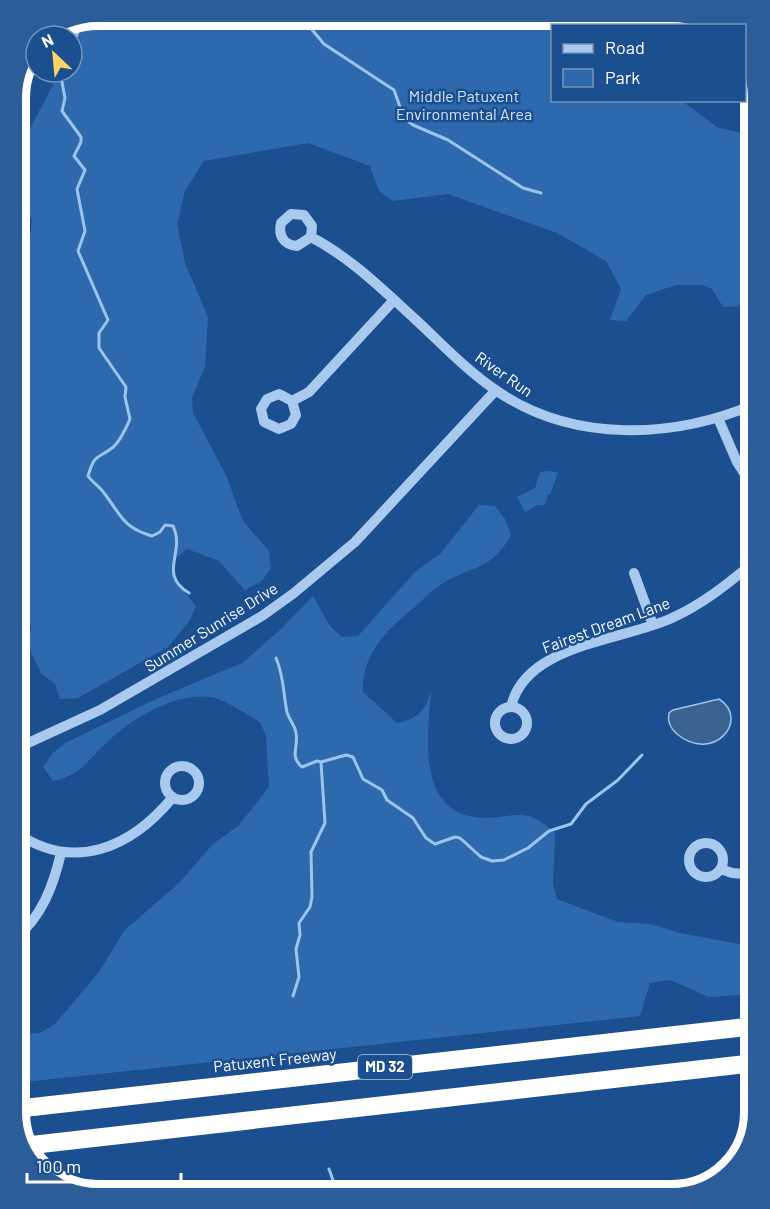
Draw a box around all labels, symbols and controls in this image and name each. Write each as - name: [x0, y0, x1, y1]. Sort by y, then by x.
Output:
- north arrow: [24, 24, 84, 84]
- legend: [551, 24, 746, 102]
- text: N: [38, 29, 56, 51]
- text: Road: [605, 36, 645, 58]
- text: Park: [605, 66, 640, 88]
- park label: Middle Patuxent Environmental Area: [396, 86, 532, 123]
- street label: River Run: [472, 347, 537, 400]
- street label: Summer Sunrise Drive: [141, 578, 281, 675]
- street label: Fairest Dream Lane: [539, 593, 672, 656]
- street label: Patuxent Freeway: [212, 1044, 338, 1075]
- road number: MD 32: [358, 1055, 412, 1079]
- scale bar: [27, 1146, 182, 1184]
- text: 100 m: [36, 1155, 81, 1177]

